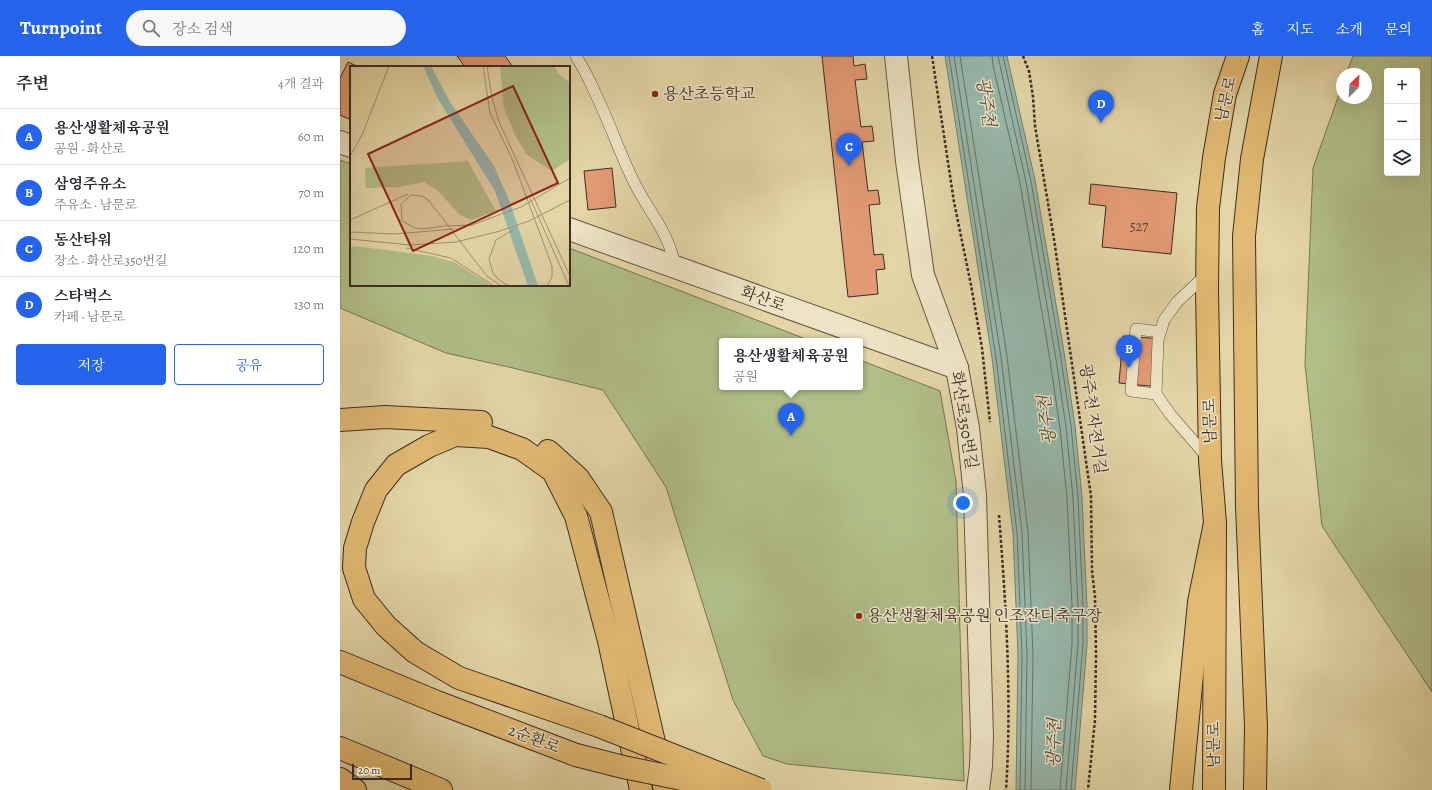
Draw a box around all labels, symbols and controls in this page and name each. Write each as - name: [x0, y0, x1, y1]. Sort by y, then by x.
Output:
- search box: [126, 10, 406, 46]
- text: Turnpoint: [20, 15, 102, 41]
- icon: search: [140, 17, 162, 39]
- text: 장소 검색: [172, 19, 233, 39]
- text: 홈: [1251, 20, 1265, 39]
- text: 지도: [1287, 20, 1314, 39]
- text: 소개: [1336, 20, 1363, 39]
- text: 문의: [1385, 20, 1412, 39]
- inset map: [350, 66, 570, 286]
- north arrow: [1336, 68, 1372, 104]
- map controls: [1384, 68, 1420, 176]
- button: +: [1384, 68, 1420, 104]
- text: 주변: [16, 72, 49, 95]
- street label: 남문로: [1210, 73, 1242, 124]
- text: 4개 결과: [278, 75, 324, 92]
- water label: 광주천: [971, 76, 1001, 130]
- place label: 용산초등학교: [663, 83, 756, 105]
- marker: 용산초등학교: [650, 89, 660, 99]
- pin: D: [1088, 90, 1114, 123]
- button: −: [1384, 104, 1420, 140]
- text: 용산생활체육공원: [54, 118, 170, 138]
- text: A: [25, 128, 33, 145]
- text: 60 m: [298, 128, 324, 145]
- pin: C: [836, 133, 862, 166]
- text: 공원 · 화산로: [54, 140, 125, 157]
- button: layers: [1384, 140, 1420, 176]
- text: 삼영주유소: [54, 174, 126, 194]
- text: B: [25, 184, 33, 201]
- text: 70 m: [298, 184, 324, 201]
- text: 주유소 · 남문로: [54, 196, 137, 213]
- house number: 527: [1130, 217, 1148, 236]
- text: 동산타워: [54, 230, 112, 250]
- text: C: [25, 240, 33, 257]
- text: 120 m: [293, 240, 324, 257]
- text: 장소 · 화산로350번길: [54, 252, 168, 269]
- street label: 화산로: [737, 281, 789, 317]
- text: 스타벅스: [54, 286, 112, 306]
- text: D: [24, 296, 34, 313]
- text: 130 m: [294, 296, 324, 313]
- text: 카페 · 남문로: [54, 308, 125, 325]
- pin: B: [1116, 335, 1142, 368]
- popup: [719, 338, 863, 390]
- button: 저장: [16, 344, 166, 385]
- button: 공유: [174, 344, 324, 385]
- text: 용산생활체육공원: [733, 346, 849, 366]
- street label: 광주천 자전거길: [1074, 362, 1112, 476]
- text: 공원: [733, 368, 758, 385]
- street label: 화산로350번길: [945, 369, 983, 471]
- water label: 광주천: [1033, 393, 1061, 446]
- street label: 남문로: [1199, 397, 1221, 444]
- pin: A: [778, 403, 804, 436]
- your location: [953, 493, 973, 513]
- place label: 용산생활체육공원 인조잔디축구장: [867, 605, 1103, 627]
- marker: 용산생활체육공원 인조잔디축구장: [854, 611, 864, 621]
- water label: 광주천: [1042, 716, 1066, 768]
- street label: 2순환로: [505, 719, 564, 759]
- street label: 남문로: [1203, 721, 1225, 768]
- scale bar: [352, 762, 412, 781]
- text: 20 m: [358, 763, 380, 778]

